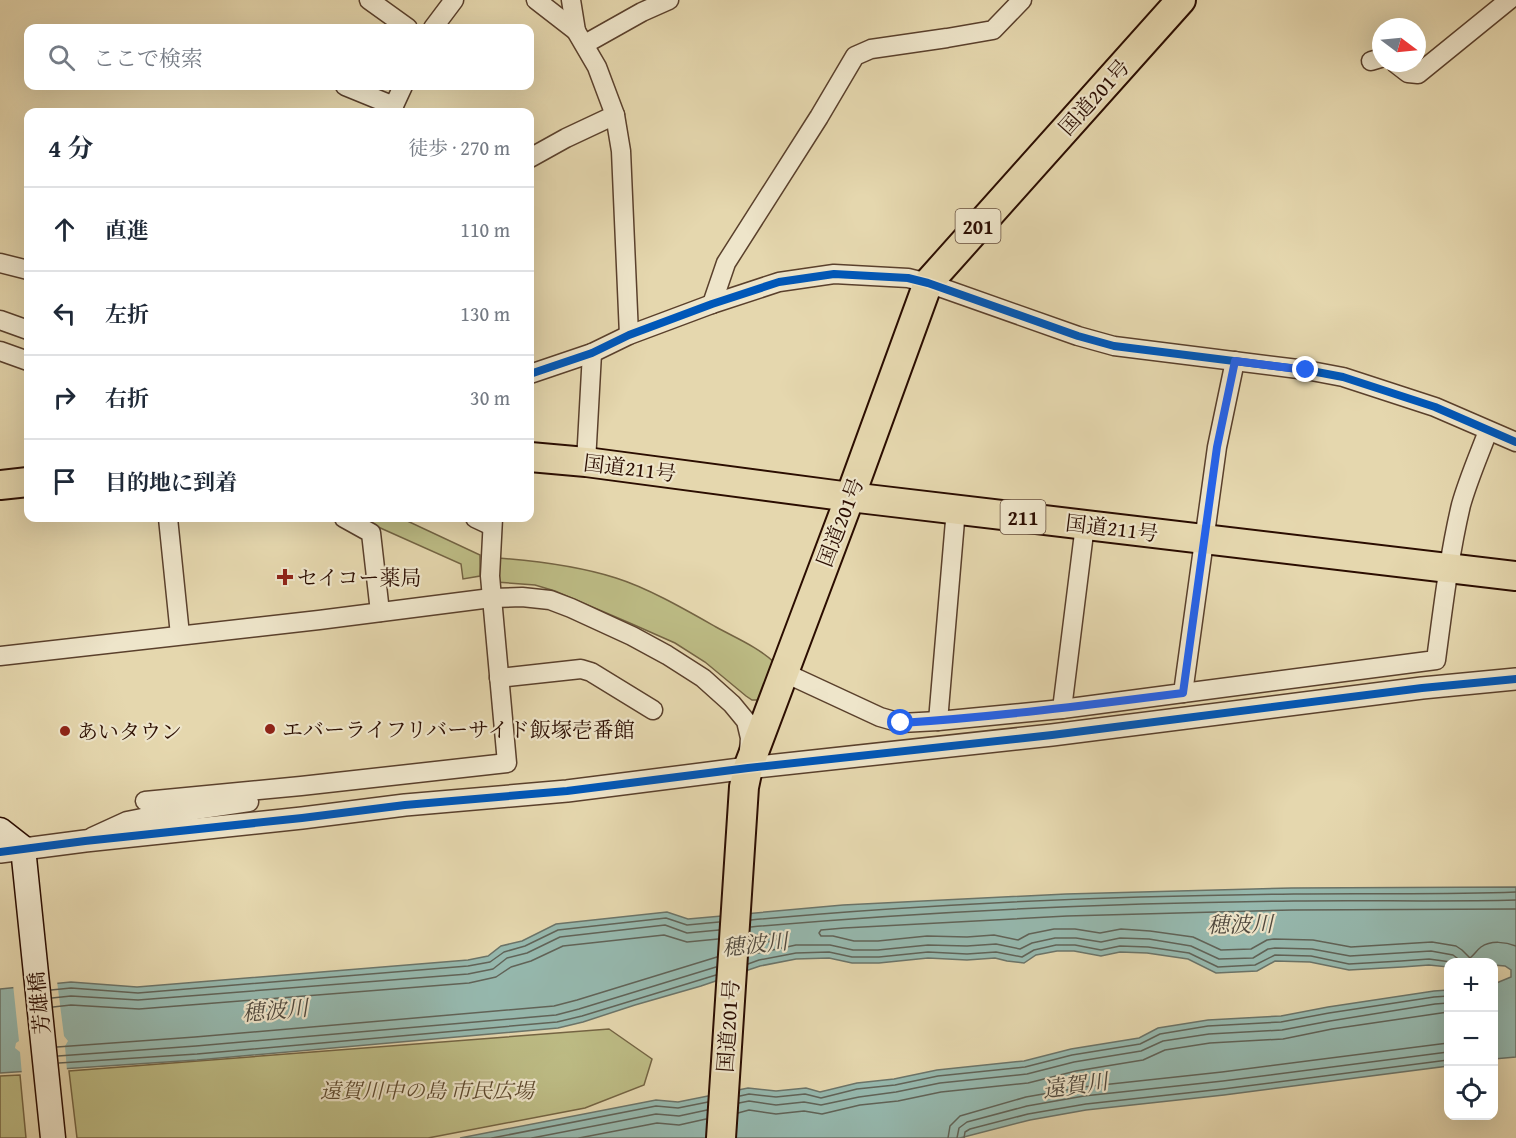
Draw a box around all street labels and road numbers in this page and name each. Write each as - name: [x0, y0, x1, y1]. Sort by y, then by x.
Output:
- street label: 国道201号: [1051, 52, 1137, 142]
- road number: 201: [956, 209, 1000, 243]
- street label: 国道211号: [582, 447, 678, 489]
- street label: 国道201号: [809, 473, 871, 571]
- road number: 211: [1000, 500, 1046, 534]
- street label: 国道211号: [1064, 507, 1160, 549]
- street label: 芳雄橋: [20, 970, 58, 1036]
- street label: 国道201号: [709, 978, 747, 1074]

